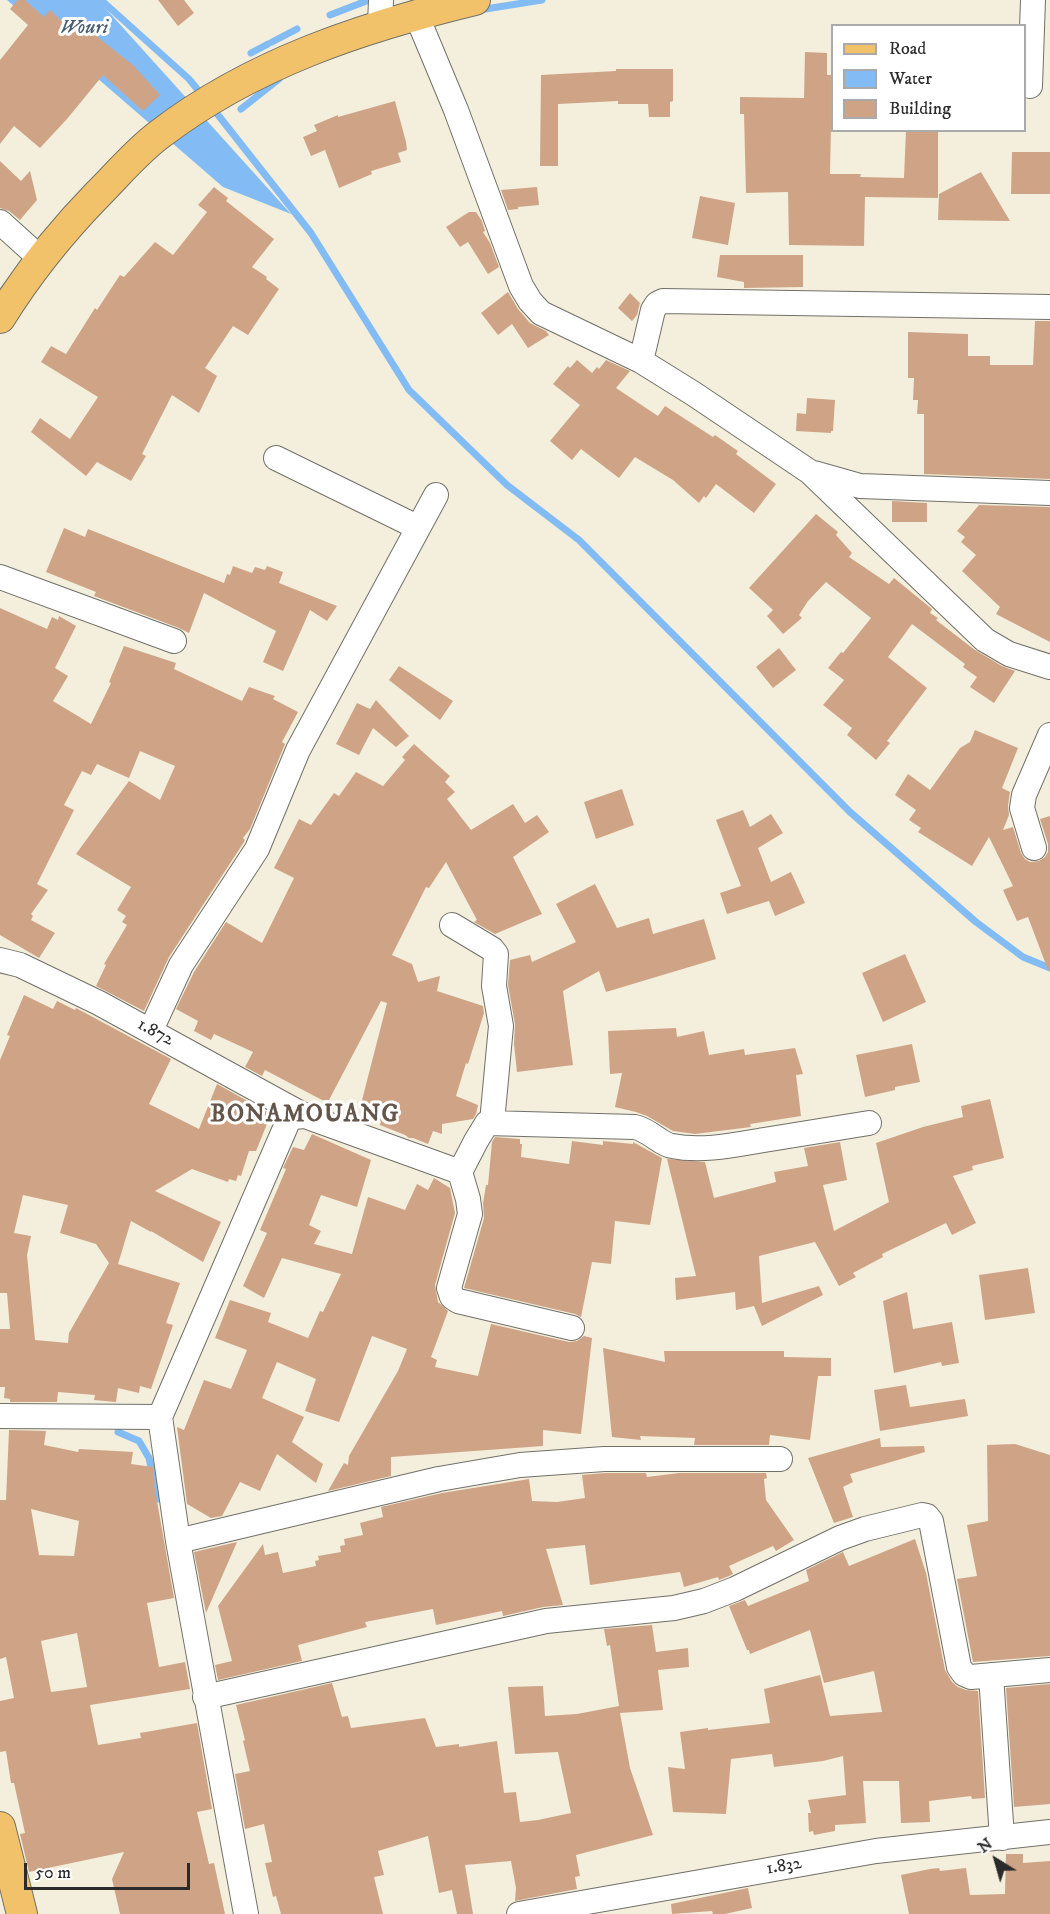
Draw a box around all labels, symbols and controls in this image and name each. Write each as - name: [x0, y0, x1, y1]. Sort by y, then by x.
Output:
- water label: Wouri: [60, 17, 108, 41]
- legend: [831, 24, 1026, 132]
- text: Road: [889, 38, 926, 60]
- text: Water: [889, 68, 932, 90]
- text: Building: [889, 98, 951, 120]
- street label: 1.872: [133, 1014, 177, 1052]
- district label: BONAMOUANG: [210, 1102, 400, 1130]
- north arrow: [966, 1830, 1026, 1890]
- text: N: [974, 1834, 996, 1858]
- scale bar: [27, 1851, 194, 1889]
- street label: 1.832: [765, 1853, 803, 1881]
- text: 50 m: [35, 1862, 71, 1884]

